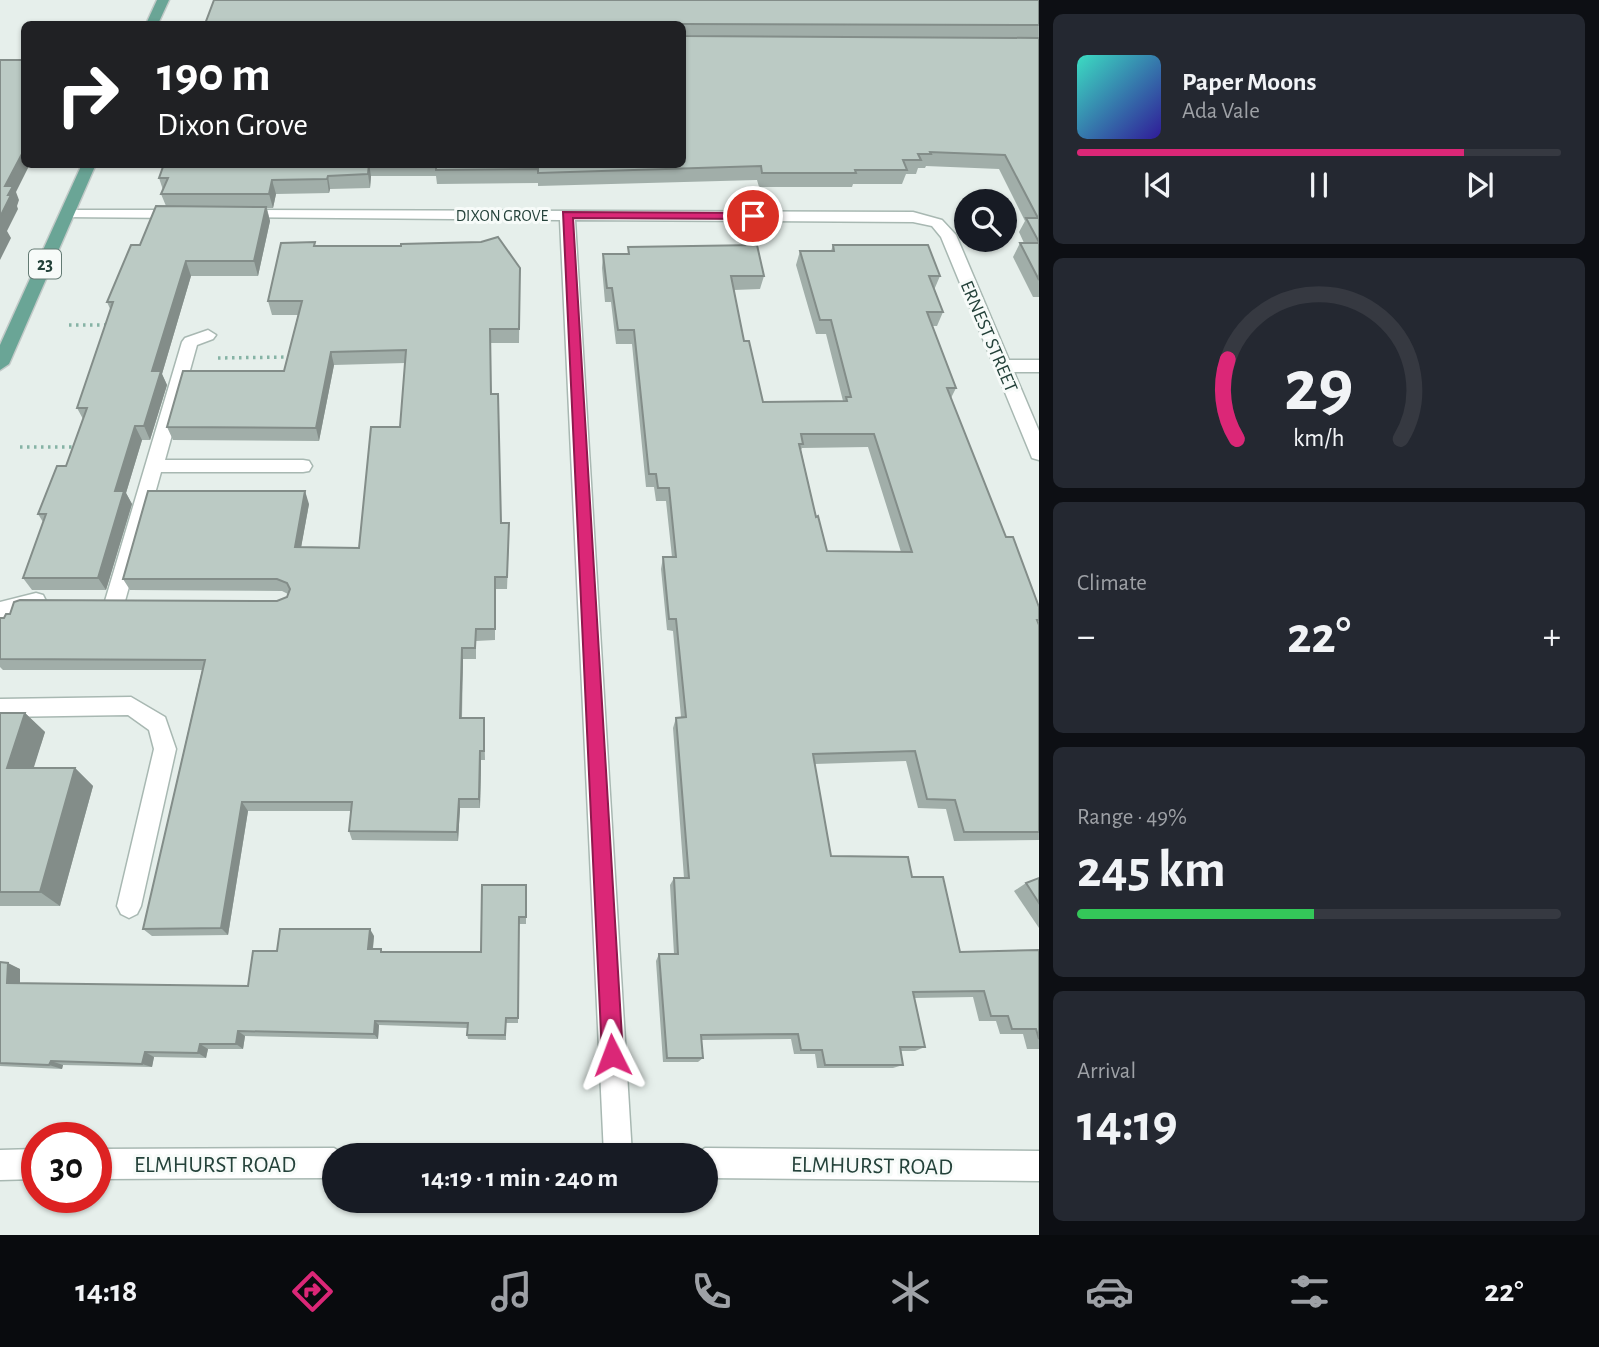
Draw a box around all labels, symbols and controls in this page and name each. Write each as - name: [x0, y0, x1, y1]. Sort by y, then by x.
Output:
- icon: right: [42, 49, 133, 140]
- text: 190 m: [157, 51, 271, 100]
- text: Paper Moons: [1182, 69, 1317, 95]
- text: Ada Vale: [1182, 100, 1260, 123]
- text: Dixon Grove: [157, 109, 308, 141]
- icon: previous: [1139, 166, 1177, 204]
- icon: pause: [1300, 166, 1338, 204]
- icon: next: [1461, 166, 1499, 204]
- pin: [723, 186, 783, 246]
- map controls: [954, 189, 1017, 252]
- button: search: [954, 189, 1017, 252]
- icon: arrive: [734, 197, 772, 235]
- street label: DIXON GROVE: [456, 208, 549, 224]
- road number: 23: [29, 250, 61, 278]
- street label: ERNEST STREET: [957, 278, 1021, 395]
- text: 29: [1284, 352, 1354, 425]
- text: km/h: [1293, 426, 1345, 451]
- text: Climate: [1077, 572, 1147, 595]
- text: 22°: [1287, 610, 1351, 662]
- text: −: [1077, 618, 1095, 656]
- text: +: [1543, 618, 1561, 656]
- text: Range · 49%: [1077, 806, 1187, 829]
- text: 245 km: [1077, 844, 1226, 896]
- position arrow: [575, 1018, 649, 1092]
- text: Arrival: [1077, 1060, 1136, 1083]
- text: 14:19: [1077, 1098, 1178, 1150]
- speed limit sign: 30: [21, 1122, 112, 1213]
- street label: ELMHURST ROAD: [134, 1154, 296, 1177]
- street label: ELMHURST ROAD: [791, 1154, 953, 1179]
- text: 14:19 · 1 min · 240 m: [422, 1165, 618, 1191]
- icon: directions: [288, 1267, 337, 1316]
- icon: music: [487, 1267, 536, 1316]
- icon: phone: [687, 1267, 736, 1316]
- icon: climate: [886, 1267, 935, 1316]
- icon: car: [1085, 1267, 1134, 1316]
- icon: filters: [1285, 1267, 1334, 1316]
- text: 14:18: [75, 1275, 137, 1307]
- text: 22°: [1484, 1275, 1524, 1307]

